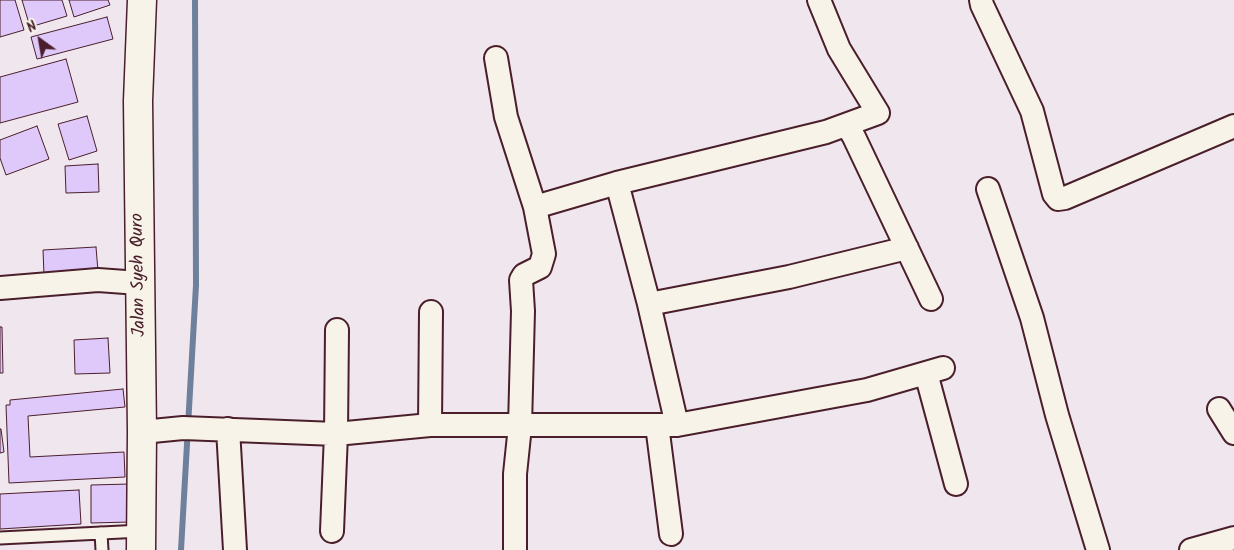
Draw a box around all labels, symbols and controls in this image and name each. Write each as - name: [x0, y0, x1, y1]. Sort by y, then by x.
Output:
- north arrow: [15, 15, 65, 65]
- text: N: [22, 16, 42, 39]
- street label: Jalan Syeh Quro: [128, 213, 152, 337]

